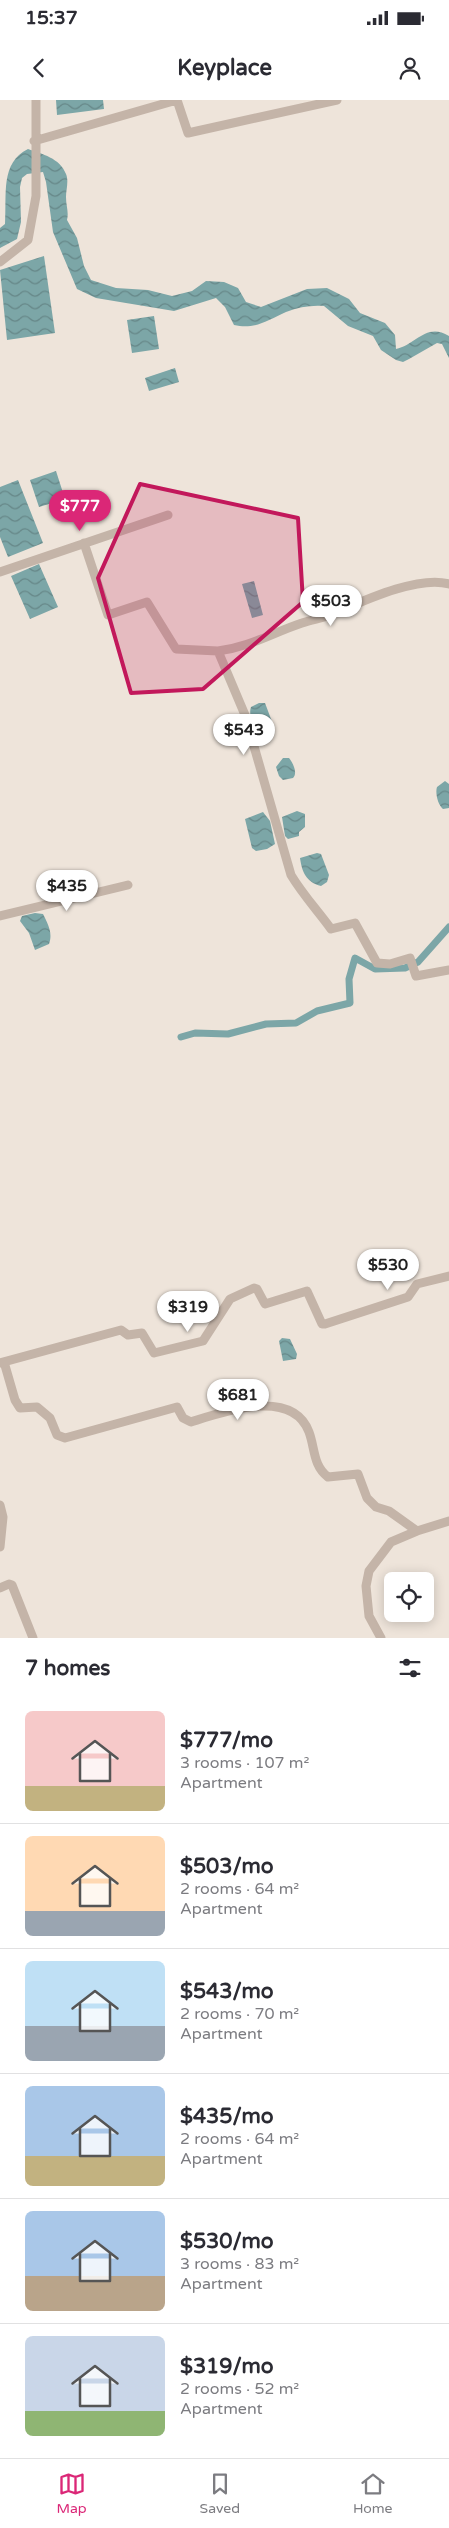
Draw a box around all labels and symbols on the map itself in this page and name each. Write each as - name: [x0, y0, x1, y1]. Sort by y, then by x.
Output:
- pin: $777: [50, 490, 110, 532]
- pin: $503: [301, 584, 361, 627]
- pin: $543: [214, 714, 274, 756]
- pin: $435: [37, 870, 97, 912]
- pin: $530: [358, 1248, 418, 1291]
- pin: $319: [158, 1290, 218, 1333]
- pin: $681: [208, 1378, 268, 1421]

